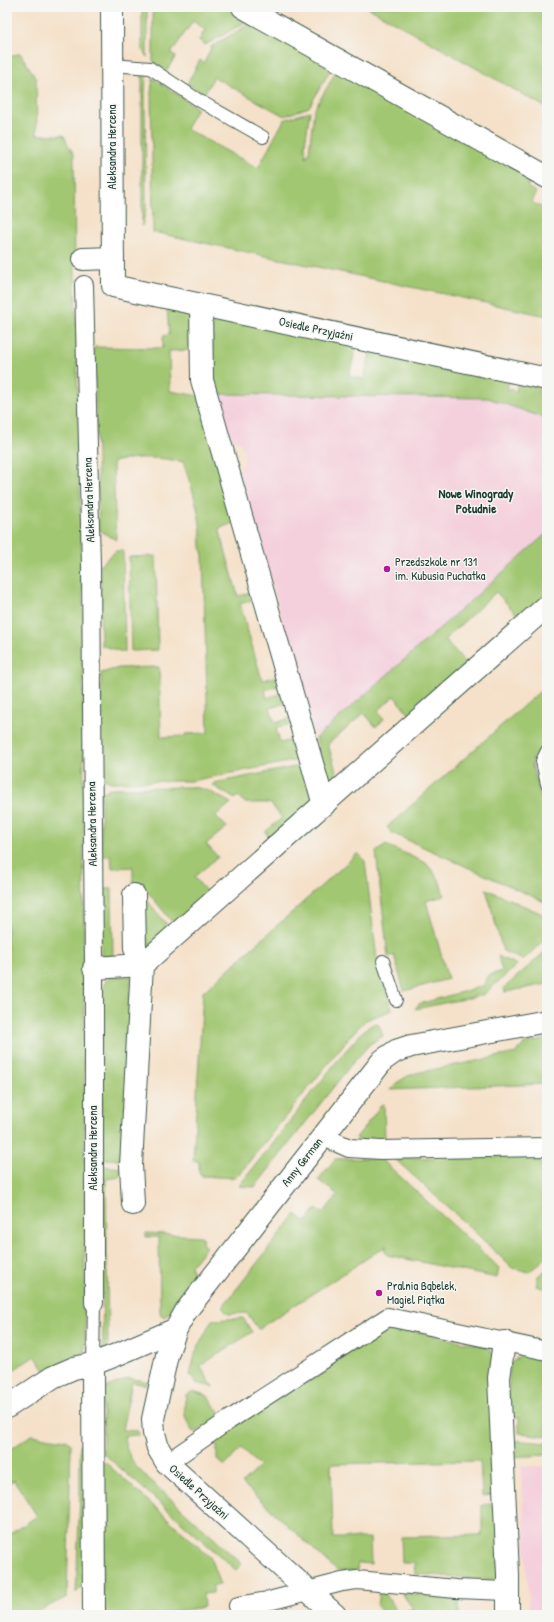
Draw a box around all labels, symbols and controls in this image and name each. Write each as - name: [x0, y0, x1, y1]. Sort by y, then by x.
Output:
- street label: Aleksandra Hercena: [103, 104, 120, 189]
- street label: Osiedle Przyjaźni: [277, 312, 355, 345]
- street label: Aleksandra Hercena: [79, 457, 98, 543]
- district label: Nowe Winogrady Południe: [439, 484, 514, 517]
- place label: Przedszkole nr 131 im. Kubusia Puchatka: [395, 553, 486, 584]
- marker: Przedszkole nr 131 im. Kubusia Puchatka: [382, 564, 392, 574]
- street label: Aleksandra Hercena: [82, 781, 101, 867]
- street label: Aleksandra Hercena: [84, 1105, 101, 1190]
- street label: Anny German: [277, 1134, 326, 1190]
- place label: Pralnia Bąbelek, Magiel Piątka: [387, 1277, 457, 1308]
- marker: Pralnia Bąbelek, Magiel Piątka: [374, 1288, 384, 1298]
- street label: Osiedle Przyjaźni: [166, 1460, 233, 1523]

